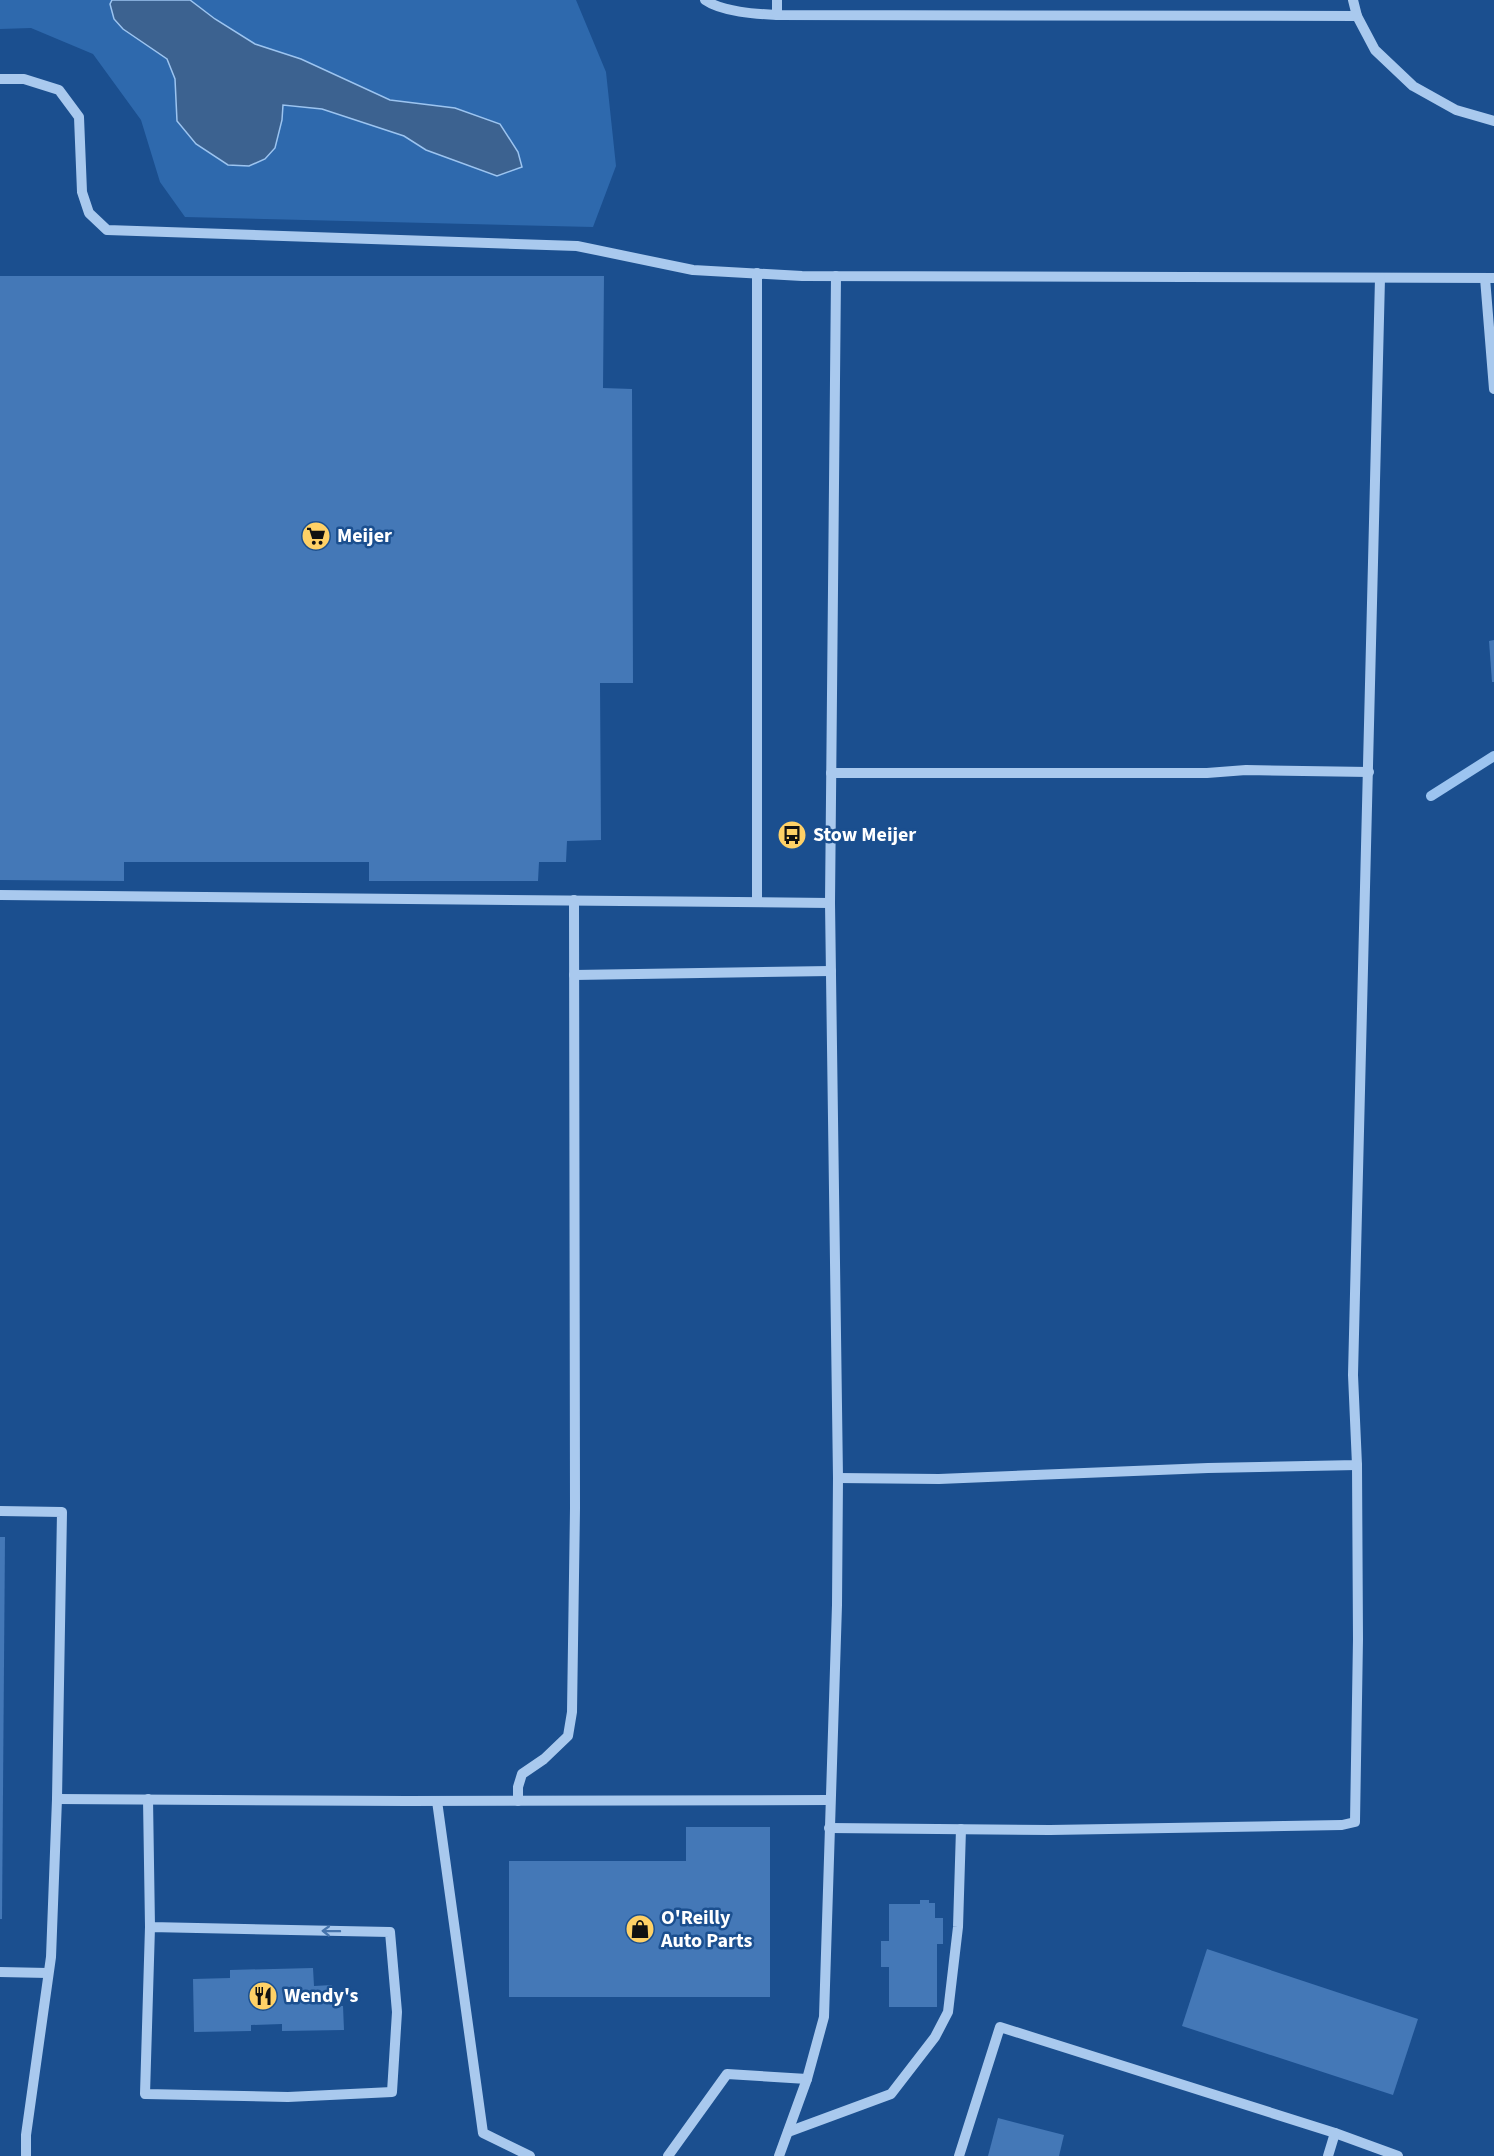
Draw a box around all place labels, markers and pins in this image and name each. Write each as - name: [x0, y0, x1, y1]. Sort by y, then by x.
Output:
- supermarket icon: Meijer: [300, 520, 332, 552]
- place label: Meijer: [337, 522, 392, 550]
- bus stop icon: Stow Meijer: [776, 819, 808, 851]
- place label: Stow Meijer: [813, 821, 916, 849]
- place label: O'Reilly Auto Parts: [660, 1904, 752, 1955]
- shop icon: O'Reilly Auto Parts: [624, 1913, 656, 1945]
- restaurant icon: Wendy's: [247, 1980, 279, 2012]
- place label: Wendy's: [284, 1982, 359, 2010]

